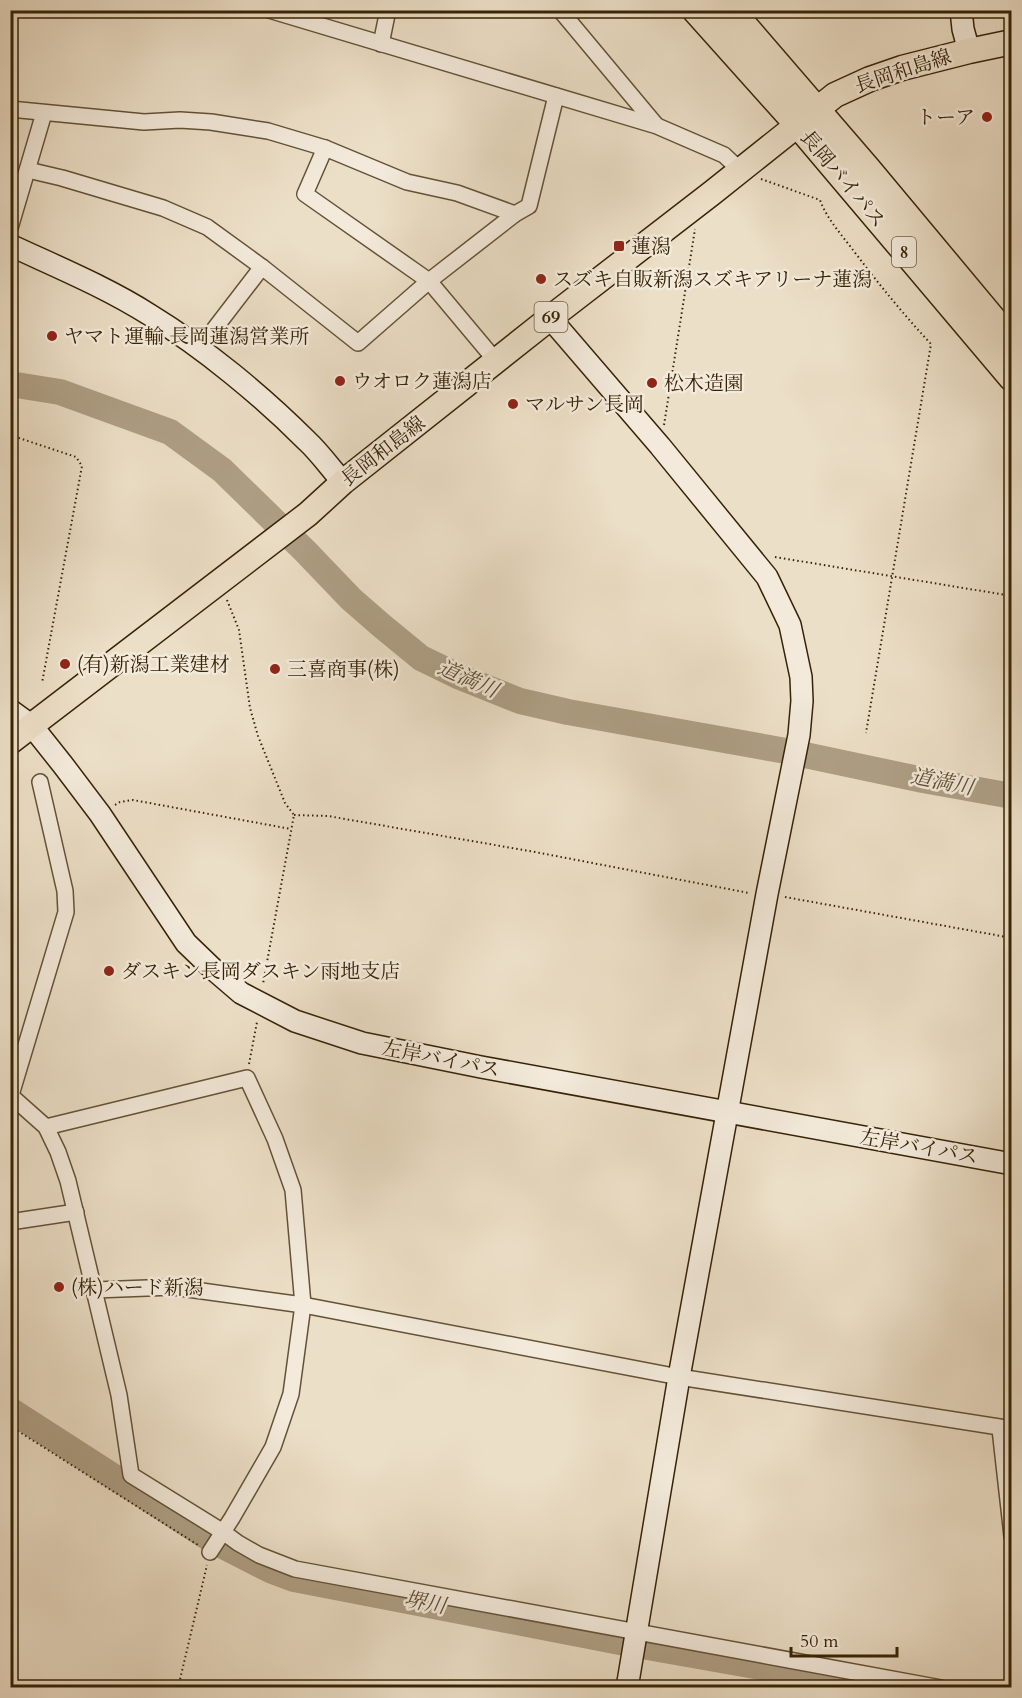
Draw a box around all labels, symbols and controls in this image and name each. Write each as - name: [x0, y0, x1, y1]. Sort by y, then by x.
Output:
- street label: 長岡和島線: [851, 43, 955, 99]
- place label: トーア: [916, 104, 975, 131]
- marker: トーア: [980, 110, 994, 124]
- street label: 長岡バイパス: [794, 125, 892, 233]
- place label: 蓮潟: [631, 233, 671, 260]
- road number: 8: [892, 237, 916, 267]
- marker: 蓮潟: [612, 239, 626, 253]
- place label: スズキ自販新潟スズキアリーナ蓮潟: [553, 266, 872, 293]
- marker: スズキ自販新潟スズキアリーナ蓮潟: [534, 272, 548, 286]
- road number: 69: [534, 302, 568, 332]
- place label: ヤマト運輸 長岡蓮潟営業所: [64, 323, 309, 350]
- marker: ヤマト運輸 長岡蓮潟営業所: [45, 329, 59, 343]
- place label: ウオロク蓮潟店: [352, 368, 492, 395]
- place label: 松木造園: [664, 370, 744, 397]
- marker: ウオロク蓮潟店: [333, 374, 347, 388]
- marker: 松木造園: [645, 376, 659, 390]
- place label: マルサン長岡: [525, 391, 644, 418]
- marker: マルサン長岡: [506, 397, 520, 411]
- street label: 長岡和島線: [335, 410, 431, 492]
- place label: (有)新潟工業建材: [77, 651, 230, 678]
- water label: 道満川: [433, 653, 505, 706]
- place label: 三喜商事(株): [287, 656, 400, 683]
- marker: (有)新潟工業建材: [58, 657, 72, 671]
- marker: 三喜商事(株): [268, 662, 282, 676]
- water label: 道満川: [908, 762, 978, 803]
- place label: ダスキン長岡ダスキン雨地支店: [121, 958, 401, 985]
- marker: ダスキン長岡ダスキン雨地支店: [102, 964, 116, 978]
- street label: 左岸バイパス: [380, 1034, 502, 1084]
- street label: 左岸バイパス: [858, 1123, 980, 1171]
- place label: (株)ハード新潟: [71, 1274, 204, 1301]
- marker: (株)ハード新潟: [52, 1280, 66, 1294]
- water label: 堺川: [402, 1585, 450, 1621]
- scale bar: [791, 1620, 898, 1658]
- text: 50 m: [800, 1629, 839, 1654]

